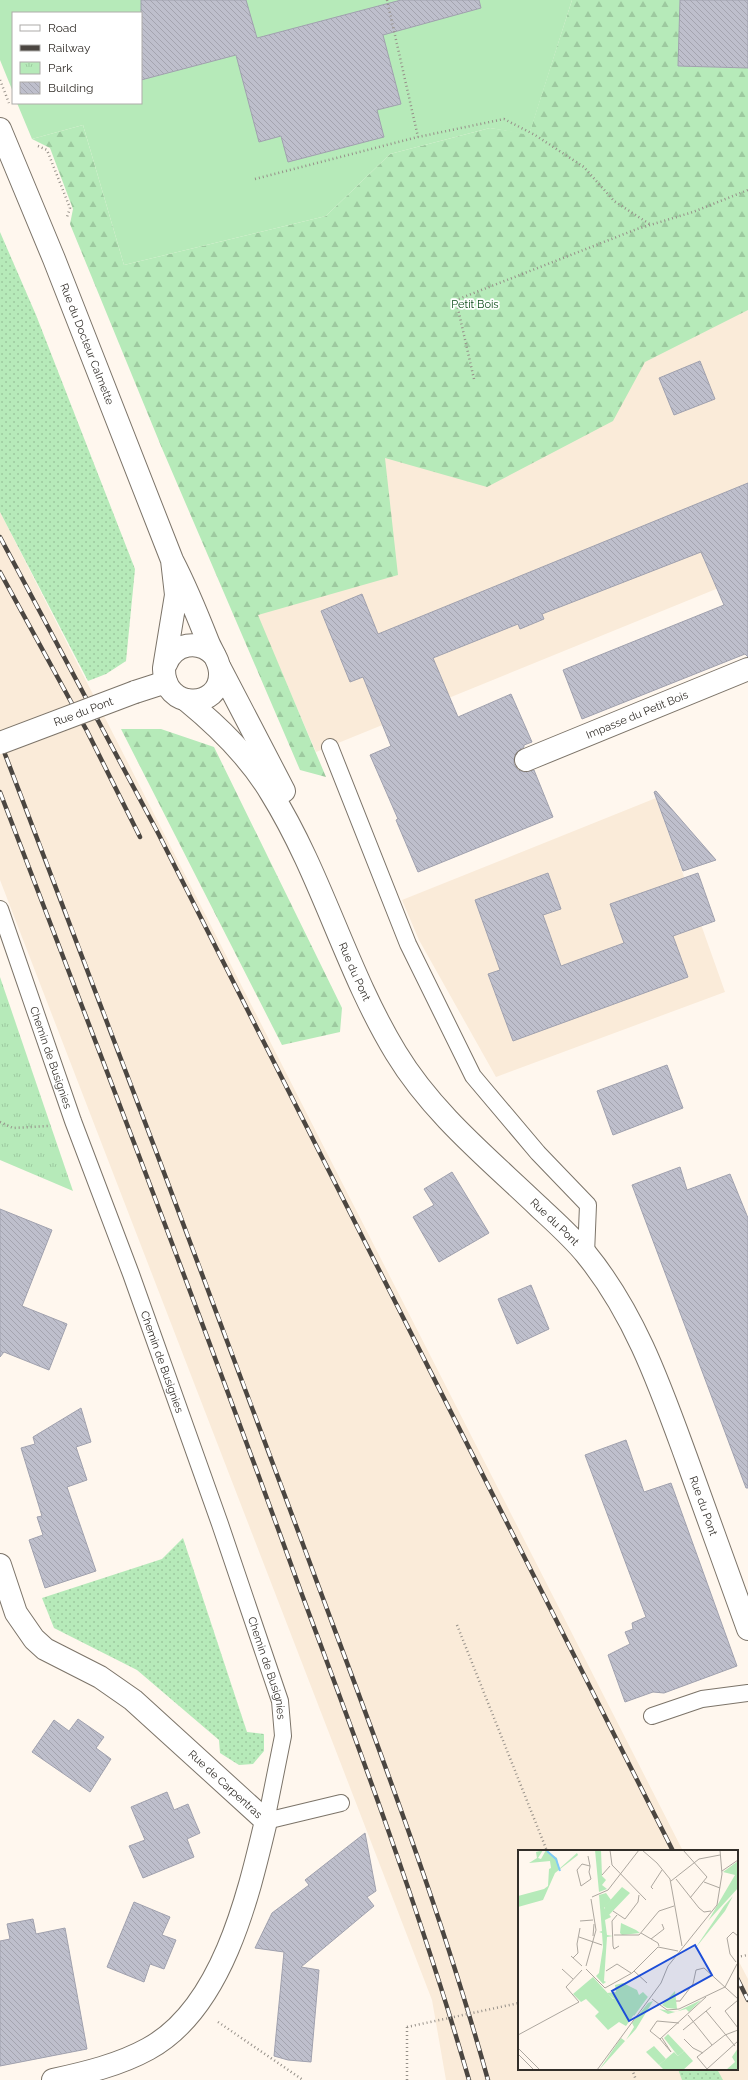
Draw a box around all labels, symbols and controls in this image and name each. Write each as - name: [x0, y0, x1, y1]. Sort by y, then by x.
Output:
- legend: [12, 12, 142, 104]
- text: Road: [48, 21, 77, 35]
- text: Railway: [48, 41, 91, 55]
- text: Park: [48, 61, 73, 75]
- text: Building: [48, 81, 94, 95]
- street label: Rue du Docteur Calmette: [58, 281, 117, 407]
- park label: Petit Bois: [451, 298, 499, 311]
- street label: Impasse du Petit Bois: [584, 688, 690, 741]
- street label: Rue du Pont: [52, 694, 115, 729]
- street label: Rue du Pont: [336, 940, 374, 1003]
- street label: Chemin de Busignies: [27, 1005, 75, 1110]
- street label: Rue du Pont: [528, 1196, 582, 1249]
- street label: Chemin de Busignies: [138, 1309, 186, 1415]
- street label: Rue du Pont: [687, 1474, 720, 1538]
- street label: Chemin de Busignies: [245, 1615, 288, 1720]
- street label: Rue de Carpentras: [186, 1747, 265, 1821]
- inset map: [518, 1850, 738, 2070]

